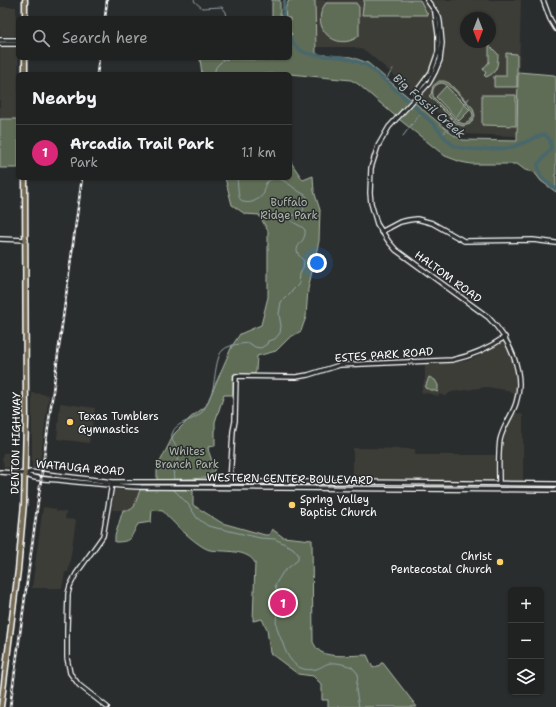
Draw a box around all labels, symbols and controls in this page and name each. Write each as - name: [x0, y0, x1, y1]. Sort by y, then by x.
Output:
- north arrow: [460, 12, 496, 48]
- search box: [16, 16, 292, 60]
- icon: search: [30, 27, 52, 49]
- text: Search here: [62, 28, 148, 48]
- water label: Big Fossil Creek: [389, 70, 469, 142]
- text: Nearby: [32, 87, 97, 109]
- text: Arcadia Trail Park: [70, 134, 214, 154]
- text: 1: [42, 144, 48, 161]
- text: 1.1 km: [241, 144, 276, 161]
- text: Park: [70, 154, 98, 171]
- park label: Buffalo Ridge Park: [260, 195, 318, 223]
- street label: HALTOM ROAD: [411, 248, 485, 306]
- your location: [307, 253, 327, 273]
- street label: ESTES PARK ROAD: [334, 344, 434, 366]
- street label: DENTON HIGHWAY: [8, 391, 24, 494]
- place label: Texas Tumblers Gymnastics: [78, 409, 159, 437]
- marker: Texas Tumblers Gymnastics: [65, 417, 75, 427]
- park label: Whites Branch Park: [155, 444, 219, 472]
- street label: WATAUGA ROAD: [35, 457, 125, 479]
- street label: WESTERN CENTER BOULEVARD: [207, 470, 373, 488]
- place label: Spring Valley Baptist Church: [300, 492, 377, 520]
- marker: Spring Valley Baptist Church: [287, 500, 297, 510]
- place label: Christ Pentecostal Church: [391, 549, 492, 577]
- marker: Christ Pentecostal Church: [495, 557, 505, 567]
- map controls: [508, 587, 544, 695]
- button: +: [508, 587, 544, 623]
- pin: 1: [270, 588, 296, 618]
- button: −: [508, 623, 544, 659]
- button: layers: [508, 659, 544, 695]

